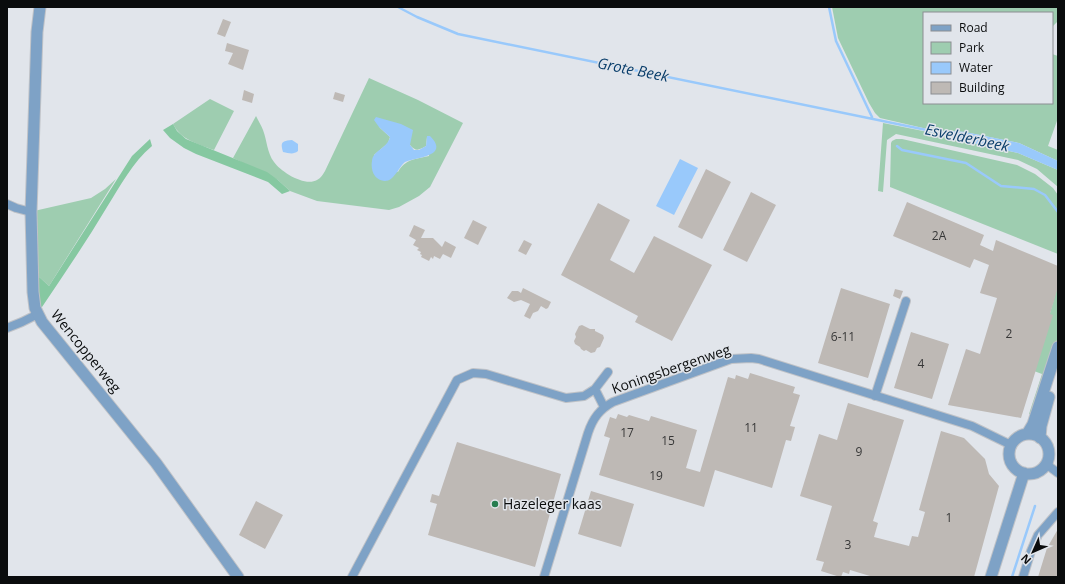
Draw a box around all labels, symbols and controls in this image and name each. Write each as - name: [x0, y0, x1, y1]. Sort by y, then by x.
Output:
- legend: [923, 12, 1053, 104]
- text: Road: [959, 19, 988, 36]
- text: Park: [959, 39, 985, 56]
- water label: Grote Beek: [596, 52, 671, 86]
- text: Water: [959, 59, 993, 76]
- text: Building: [959, 79, 1005, 96]
- water label: Esvelderbeek: [923, 118, 1012, 156]
- house number: 2A: [932, 227, 947, 244]
- street label: Wencopperweg: [47, 305, 126, 396]
- house number: 2: [1006, 325, 1013, 342]
- house number: 6-11: [831, 328, 855, 345]
- street label: Koningsbergenweg: [609, 339, 733, 398]
- house number: 4: [918, 355, 925, 372]
- house number: 11: [744, 419, 758, 436]
- house number: 17: [620, 424, 634, 441]
- house number: 15: [661, 432, 675, 449]
- house number: 9: [856, 443, 863, 460]
- house number: 19: [649, 467, 663, 484]
- place label: Hazeleger kaas: [503, 494, 602, 513]
- marker: Hazeleger kaas: [490, 499, 500, 509]
- house number: 1: [946, 509, 952, 526]
- north arrow: [1013, 532, 1053, 572]
- house number: 3: [845, 536, 852, 553]
- text: N: [1017, 551, 1034, 568]

